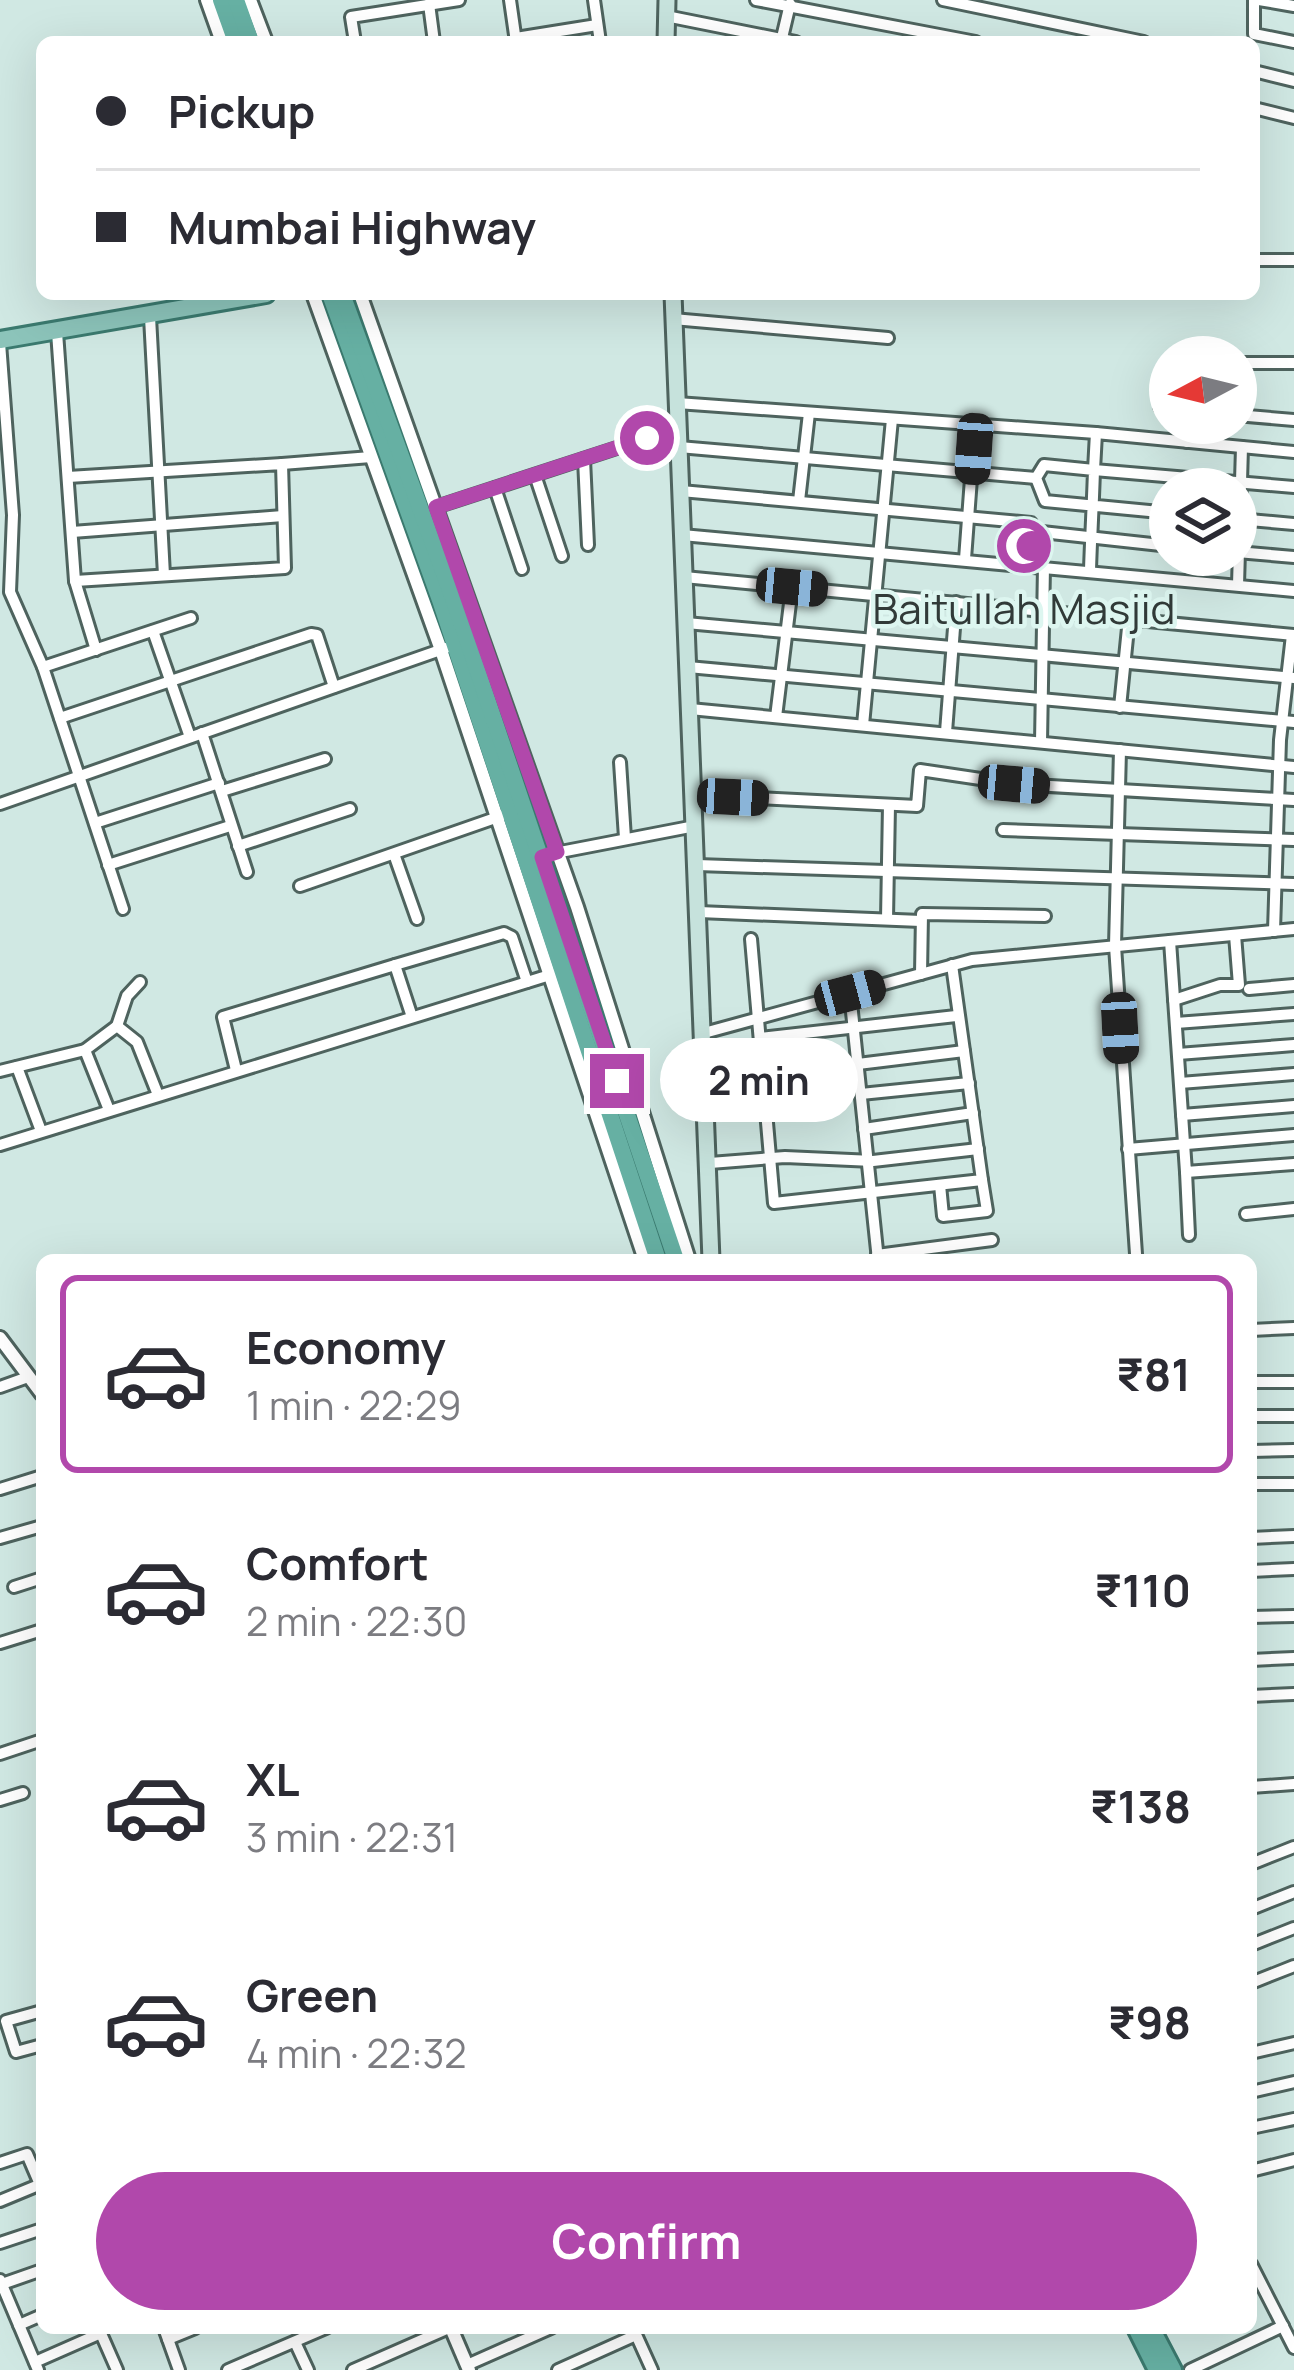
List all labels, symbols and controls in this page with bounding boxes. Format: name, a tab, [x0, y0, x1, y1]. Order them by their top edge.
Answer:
text: Pickup	[168, 80, 315, 142]
text: Mumbai Highway	[168, 196, 536, 258]
north arrow	[1149, 336, 1257, 444]
map controls	[1149, 336, 1257, 576]
route start	[620, 411, 674, 465]
car	[954, 412, 994, 486]
button: layers	[1149, 468, 1257, 576]
mosque icon: Baitullah Masjid	[993, 515, 1055, 577]
car	[755, 566, 829, 608]
place label: Baitullah Masjid	[873, 579, 1175, 637]
car	[977, 763, 1051, 805]
car	[696, 777, 770, 817]
car	[811, 966, 889, 1020]
car	[1100, 991, 1140, 1065]
callout: 2 min	[659, 1039, 857, 1123]
text: 2 min	[708, 1053, 810, 1107]
route end	[590, 1054, 644, 1108]
text: Economy	[246, 1316, 446, 1378]
icon: car	[102, 1320, 210, 1428]
text: ₹81	[1116, 1343, 1191, 1405]
text: 1 min · 22:29	[246, 1378, 461, 1432]
text: Comfort	[246, 1532, 429, 1594]
icon: car	[102, 1536, 210, 1644]
text: ₹110	[1094, 1559, 1191, 1621]
text: 2 min · 22:30	[246, 1594, 467, 1648]
text: XL	[246, 1748, 300, 1810]
icon: car	[102, 1752, 210, 1860]
text: ₹138	[1090, 1775, 1191, 1837]
text: 3 min · 22:31	[246, 1810, 458, 1864]
text: Green	[246, 1964, 378, 2026]
icon: car	[102, 1968, 210, 2076]
text: ₹98	[1108, 1991, 1191, 2053]
text: 4 min · 22:32	[246, 2026, 467, 2080]
button: Confirm	[96, 2172, 1197, 2310]

